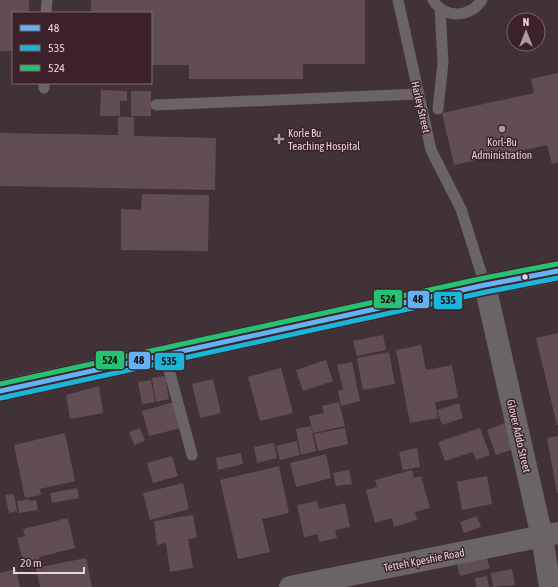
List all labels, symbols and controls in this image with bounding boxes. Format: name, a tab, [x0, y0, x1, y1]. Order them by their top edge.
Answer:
legend	[12, 12, 152, 84]
north arrow	[506, 12, 546, 52]
text: N	[523, 16, 529, 28]
text: 48	[48, 21, 60, 35]
text: 535	[48, 41, 65, 55]
text: 524	[48, 61, 65, 75]
street label: Harley Street	[409, 80, 433, 134]
marker: Korl-Bu Administration	[497, 124, 507, 134]
place label: Korle Bu Teaching Hospital	[288, 127, 360, 152]
marker: Korle Bu Teaching Hospital	[273, 133, 285, 145]
place label: Korl-Bu Administration	[472, 136, 532, 161]
unlabelled marker	[520, 272, 530, 282]
line badge: 524	[373, 289, 403, 309]
line badge: 48	[407, 290, 430, 309]
line badge: 535	[433, 291, 463, 310]
text: 524	[380, 293, 396, 305]
text: 48	[412, 293, 423, 305]
text: 535	[440, 294, 456, 306]
line badge: 524	[95, 350, 125, 370]
line badge: 48	[128, 351, 151, 370]
line badge: 535	[154, 352, 185, 371]
text: 524	[102, 354, 118, 366]
text: 48	[133, 354, 144, 366]
text: 535	[161, 355, 177, 367]
street label: Glover Addo Street	[505, 398, 533, 474]
street label: Tetteh Kpeshie Road	[383, 546, 465, 574]
scale bar	[14, 549, 84, 575]
text: 20 m	[20, 556, 42, 570]

